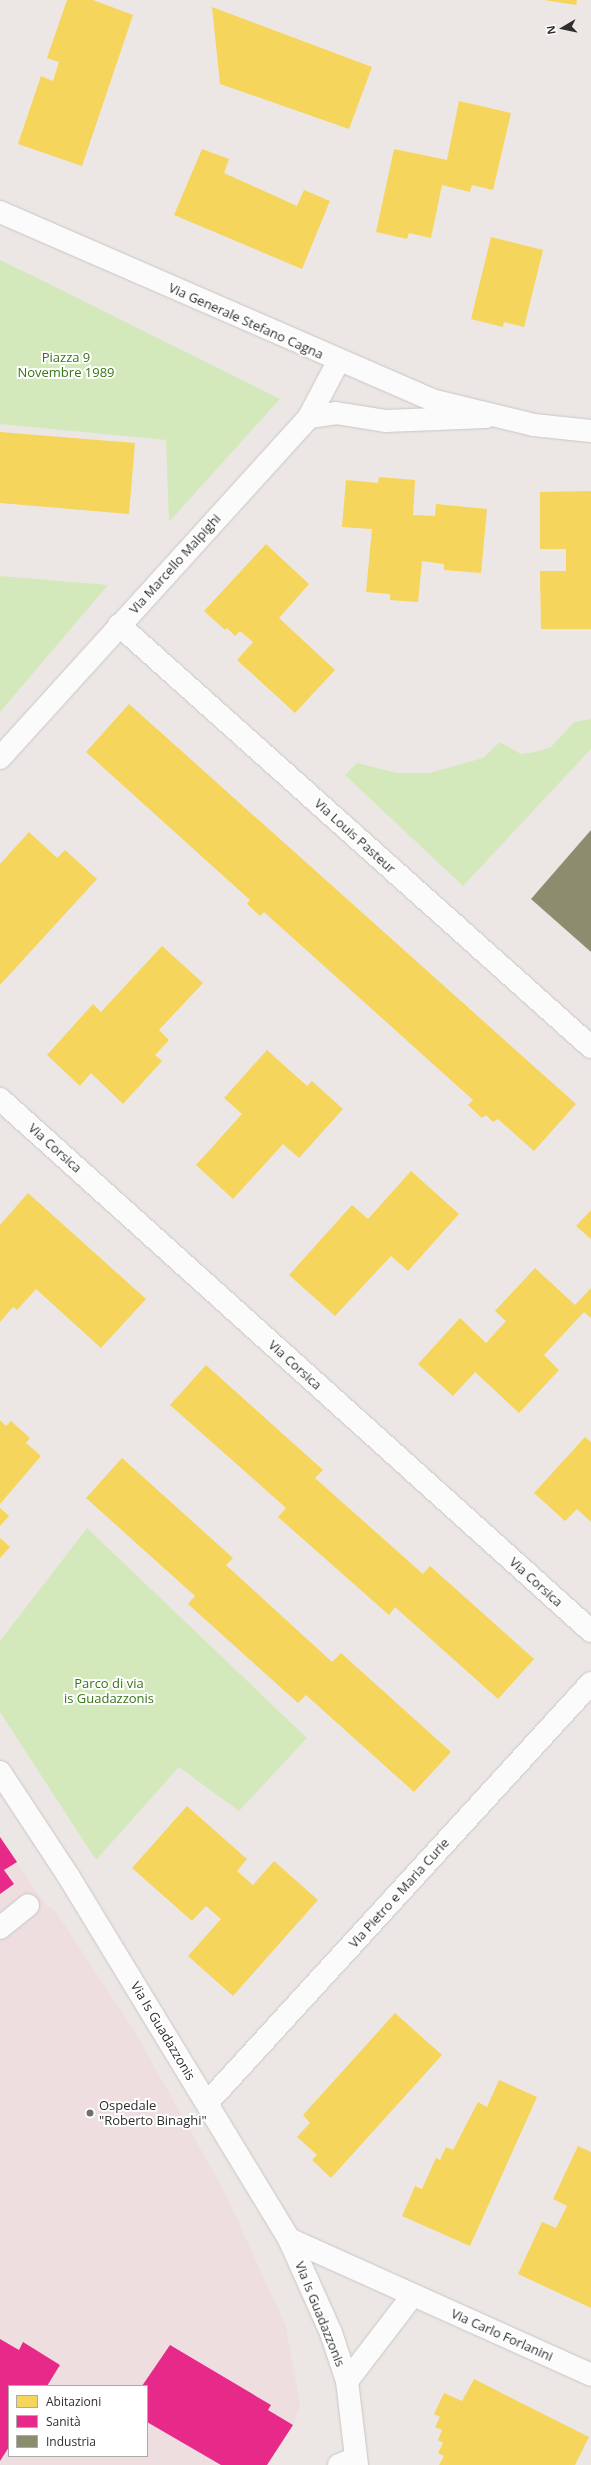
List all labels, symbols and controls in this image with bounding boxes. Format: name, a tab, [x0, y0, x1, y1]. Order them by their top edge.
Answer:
north arrow	[543, 8, 583, 48]
text: N	[543, 24, 559, 36]
street label: Via Generale Stefano Cagna	[166, 280, 326, 362]
park label: Piazza 9 Novembre 1989	[17, 350, 115, 381]
street label: Via Marcello Malpighi	[126, 511, 224, 617]
street label: Via Louis Pasteur	[311, 796, 399, 876]
street label: Via Corsica	[25, 1120, 85, 1176]
street label: Via Corsica	[265, 1337, 325, 1393]
street label: Via Corsica	[506, 1554, 566, 1610]
park label: Parco di via is Guadazzonis	[64, 1676, 154, 1707]
street label: Via Pietro e Maria Curie	[346, 1835, 452, 1951]
street label: Via Is Guadazzonis	[127, 1979, 199, 2083]
place label: Ospedale "Roberto Binaghi"	[99, 2098, 207, 2129]
marker: Ospedale "Roberto Binaghi"	[84, 2107, 96, 2119]
street label: Via Is Guadazzonis	[292, 2259, 348, 2369]
street label: Via Carlo Forlanini	[449, 2306, 555, 2364]
legend	[8, 2385, 148, 2457]
text: Abitazioni	[46, 2393, 101, 2410]
text: Sanità	[46, 2413, 81, 2430]
text: Industria	[46, 2433, 96, 2450]

